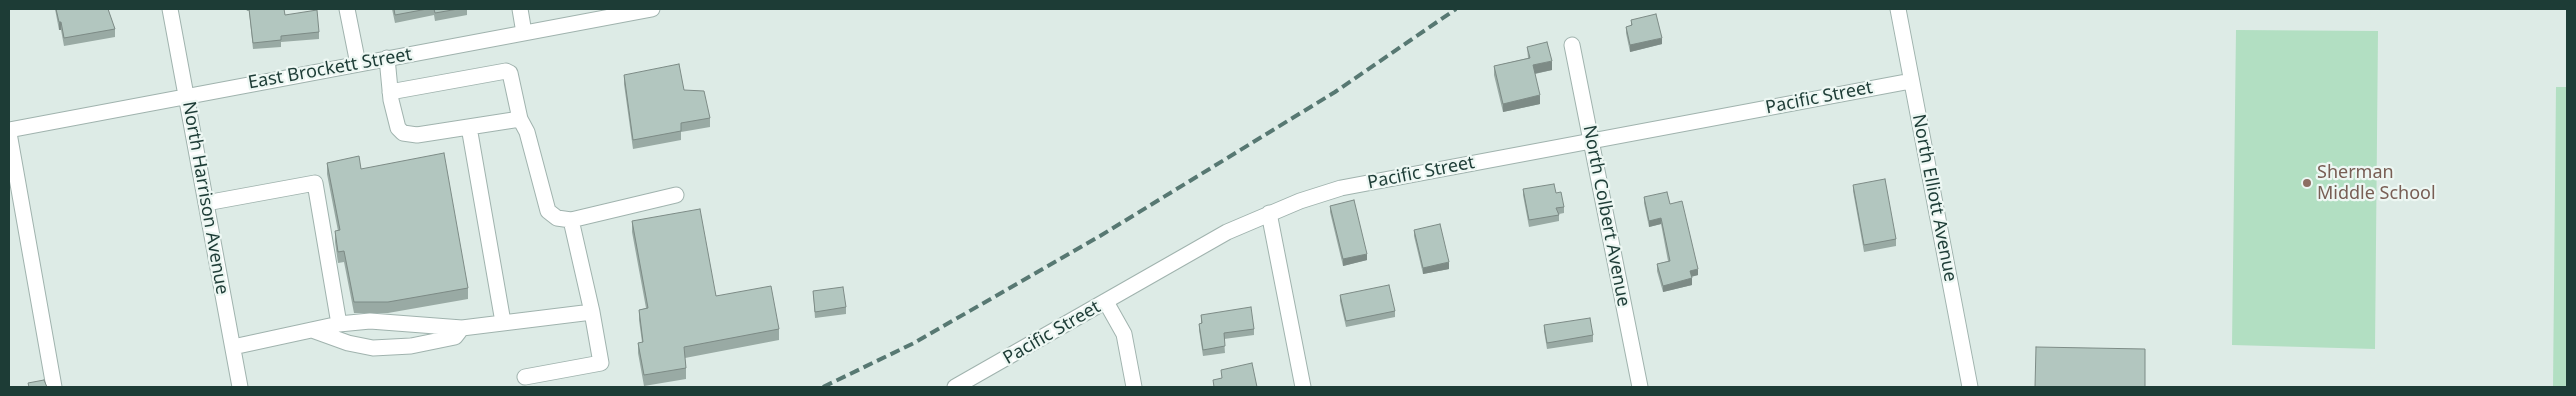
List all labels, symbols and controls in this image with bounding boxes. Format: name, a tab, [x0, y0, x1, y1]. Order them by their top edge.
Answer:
street label: East Brockett Street	[246, 44, 414, 94]
street label: Pacific Street	[1764, 77, 1874, 119]
street label: North Harrison Avenue	[177, 100, 233, 296]
street label: North Elliott Avenue	[1907, 112, 1961, 284]
street label: North Colbert Avenue	[1578, 124, 1634, 308]
street label: Pacific Street	[1366, 152, 1476, 194]
place label: Sherman Middle School	[2317, 162, 2436, 204]
marker: Sherman Middle School	[2301, 177, 2313, 189]
street label: Pacific Street	[1000, 296, 1104, 370]

